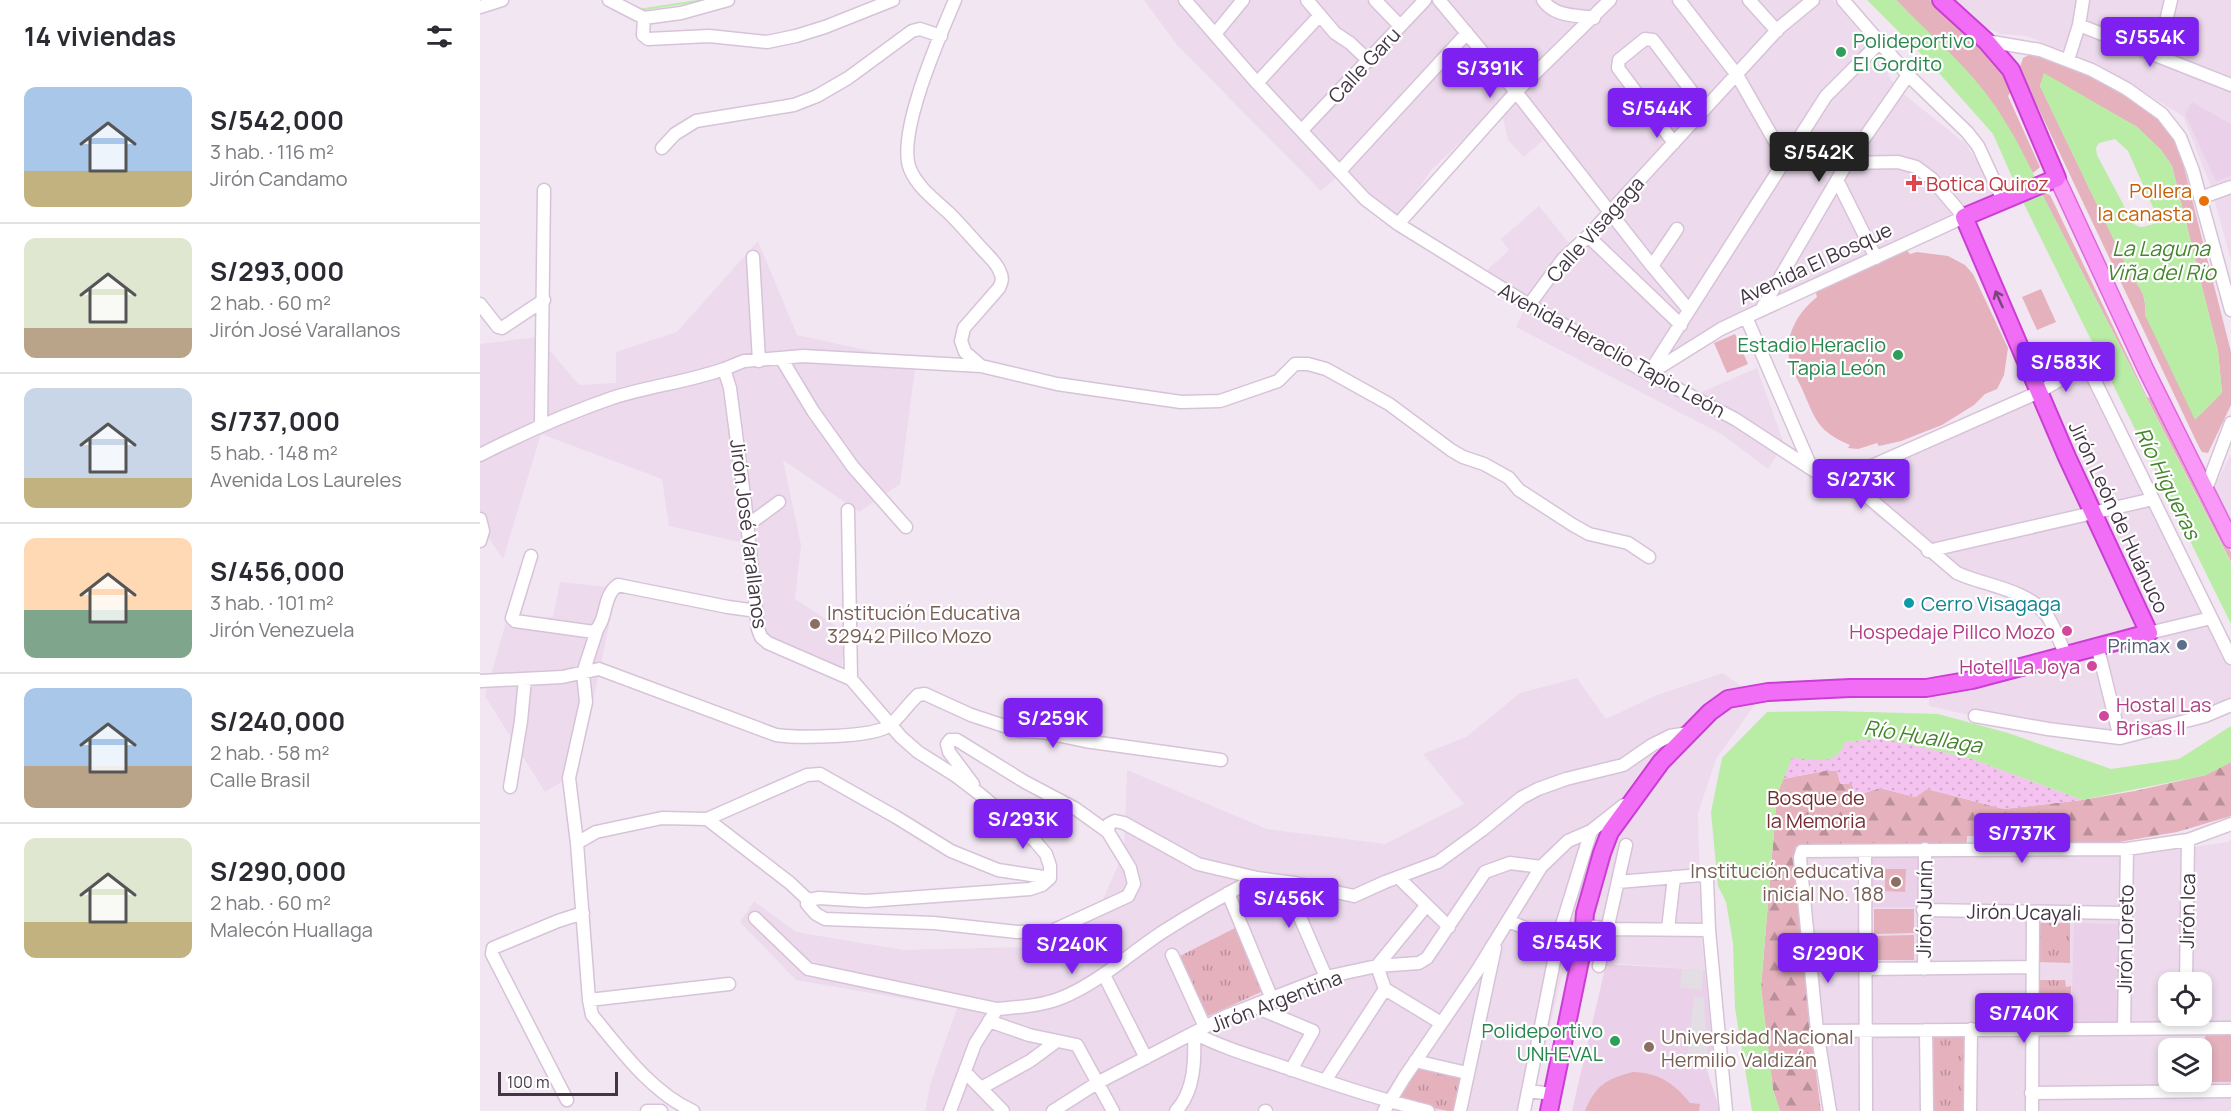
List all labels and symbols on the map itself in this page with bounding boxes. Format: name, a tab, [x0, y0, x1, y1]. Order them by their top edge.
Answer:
pin: S/554K	[2101, 17, 2199, 68]
street label: Calle Garu	[1322, 21, 1406, 109]
place label: Polideportivo El Gordito	[1853, 27, 1975, 77]
marker: Polideportivo El Gordito	[1834, 45, 1848, 59]
pin: S/391K	[1441, 48, 1539, 99]
pin: S/544K	[1608, 88, 1706, 139]
pin: S/542K	[1770, 132, 1868, 183]
street label: Calle Visagaga	[1540, 170, 1650, 288]
place label: Botica Quiroz	[1926, 170, 2049, 197]
marker: Botica Quiroz	[1907, 176, 1921, 190]
place label: Pollera la canasta	[2097, 177, 2192, 227]
marker: Pollera la canasta	[2197, 194, 2211, 208]
street label: Avenida El Bosque	[1734, 216, 1896, 310]
water label: La Laguna Viña del Rio	[2106, 234, 2218, 286]
street label: Avenida Heraclio Tapio León	[1494, 276, 1730, 424]
one-way arrow	[1993, 291, 2004, 309]
place label: Estadio Heraclio Tapia León	[1737, 331, 1886, 381]
pin: S/583K	[2017, 342, 2115, 393]
marker: Estadio Heraclio Tapia León	[1891, 348, 1905, 362]
street label: Jirón León de Huánuco	[2063, 417, 2175, 617]
water label: Río Higueras	[2129, 422, 2208, 545]
street label: Jirón José Varallanos	[724, 438, 774, 630]
pin: S/273K	[1812, 459, 1910, 510]
place label: Cerro Visagaga	[1921, 590, 2061, 617]
marker: Cerro Visagaga	[1902, 596, 1916, 610]
place label: Institución Educativa 32942 Pillco Mozo	[827, 599, 1020, 649]
marker: Institución Educativa 32942 Pillco Mozo	[808, 617, 822, 631]
place label: Hospedaje Pillco Mozo	[1849, 618, 2055, 645]
marker: Hospedaje Pillco Mozo	[2060, 624, 2074, 638]
place label: Primax	[2107, 632, 2170, 659]
marker: Primax	[2175, 638, 2189, 652]
place label: Hotel La Joya	[1959, 653, 2080, 680]
marker: Hotel La Joya	[2085, 659, 2099, 673]
place label: Hostal Las Brisas II	[2116, 691, 2212, 741]
pin: S/259K	[1004, 698, 1102, 749]
marker: Hostal Las Brisas II	[2097, 709, 2111, 723]
water label: Río Huallaga	[1862, 713, 1985, 759]
park label: Bosque de la Memoria	[1766, 784, 1866, 834]
pin: S/293K	[974, 799, 1072, 850]
pin: S/737K	[1973, 813, 2071, 864]
place label: Institución educativa inicial No. 188	[1690, 857, 1884, 907]
street label: Jirón Junín	[1910, 860, 1938, 958]
street label: Jirón Ica	[2173, 873, 2201, 949]
marker: Institución educativa inicial No. 188	[1889, 875, 1903, 889]
pin: S/456K	[1240, 878, 1338, 929]
street label: Jirón Loreto	[2111, 884, 2139, 994]
street label: Jirón Ucayali	[1966, 898, 2082, 926]
pin: S/545K	[1518, 922, 1616, 973]
pin: S/240K	[1023, 924, 1121, 975]
pin: S/290K	[1779, 933, 1877, 984]
street label: Jirón Argentina	[1206, 964, 1346, 1038]
pin: S/740K	[1975, 993, 2073, 1044]
place label: Polideportivo UNHEVAL	[1481, 1017, 1603, 1067]
place label: Universidad Nacional Hermilio Valdizán	[1661, 1023, 1854, 1073]
marker: Polideportivo UNHEVAL	[1608, 1034, 1622, 1048]
marker: Universidad Nacional Hermilio Valdizán	[1642, 1040, 1656, 1054]
scale bar	[498, 1069, 618, 1096]

